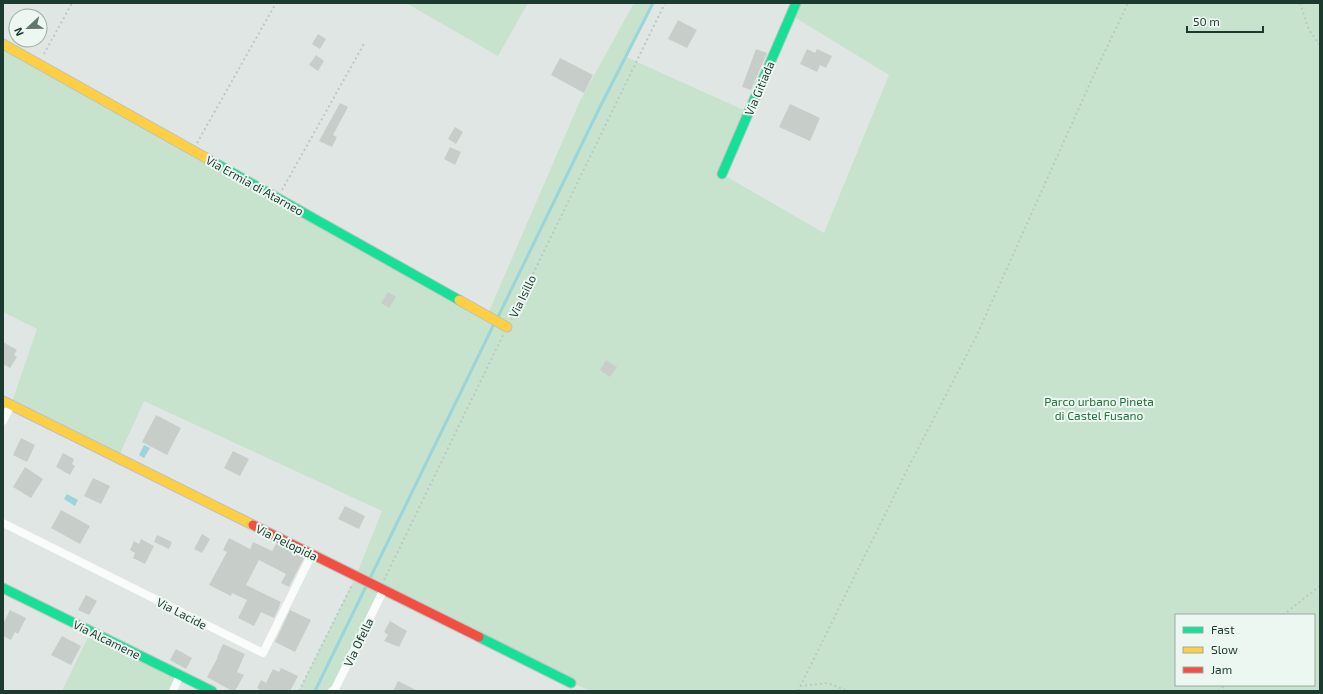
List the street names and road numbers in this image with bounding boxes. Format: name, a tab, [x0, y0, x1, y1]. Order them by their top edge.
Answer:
street label: Via Gitiada	[741, 59, 777, 117]
street label: Via Ermia di Atarneo	[204, 152, 306, 218]
street label: Via Isillo	[506, 272, 538, 320]
street label: Via Pelopida	[254, 521, 320, 563]
street label: Via Lacide	[155, 594, 209, 632]
street label: Via Ofella	[340, 615, 376, 669]
street label: Via Alcamene	[71, 617, 143, 661]

